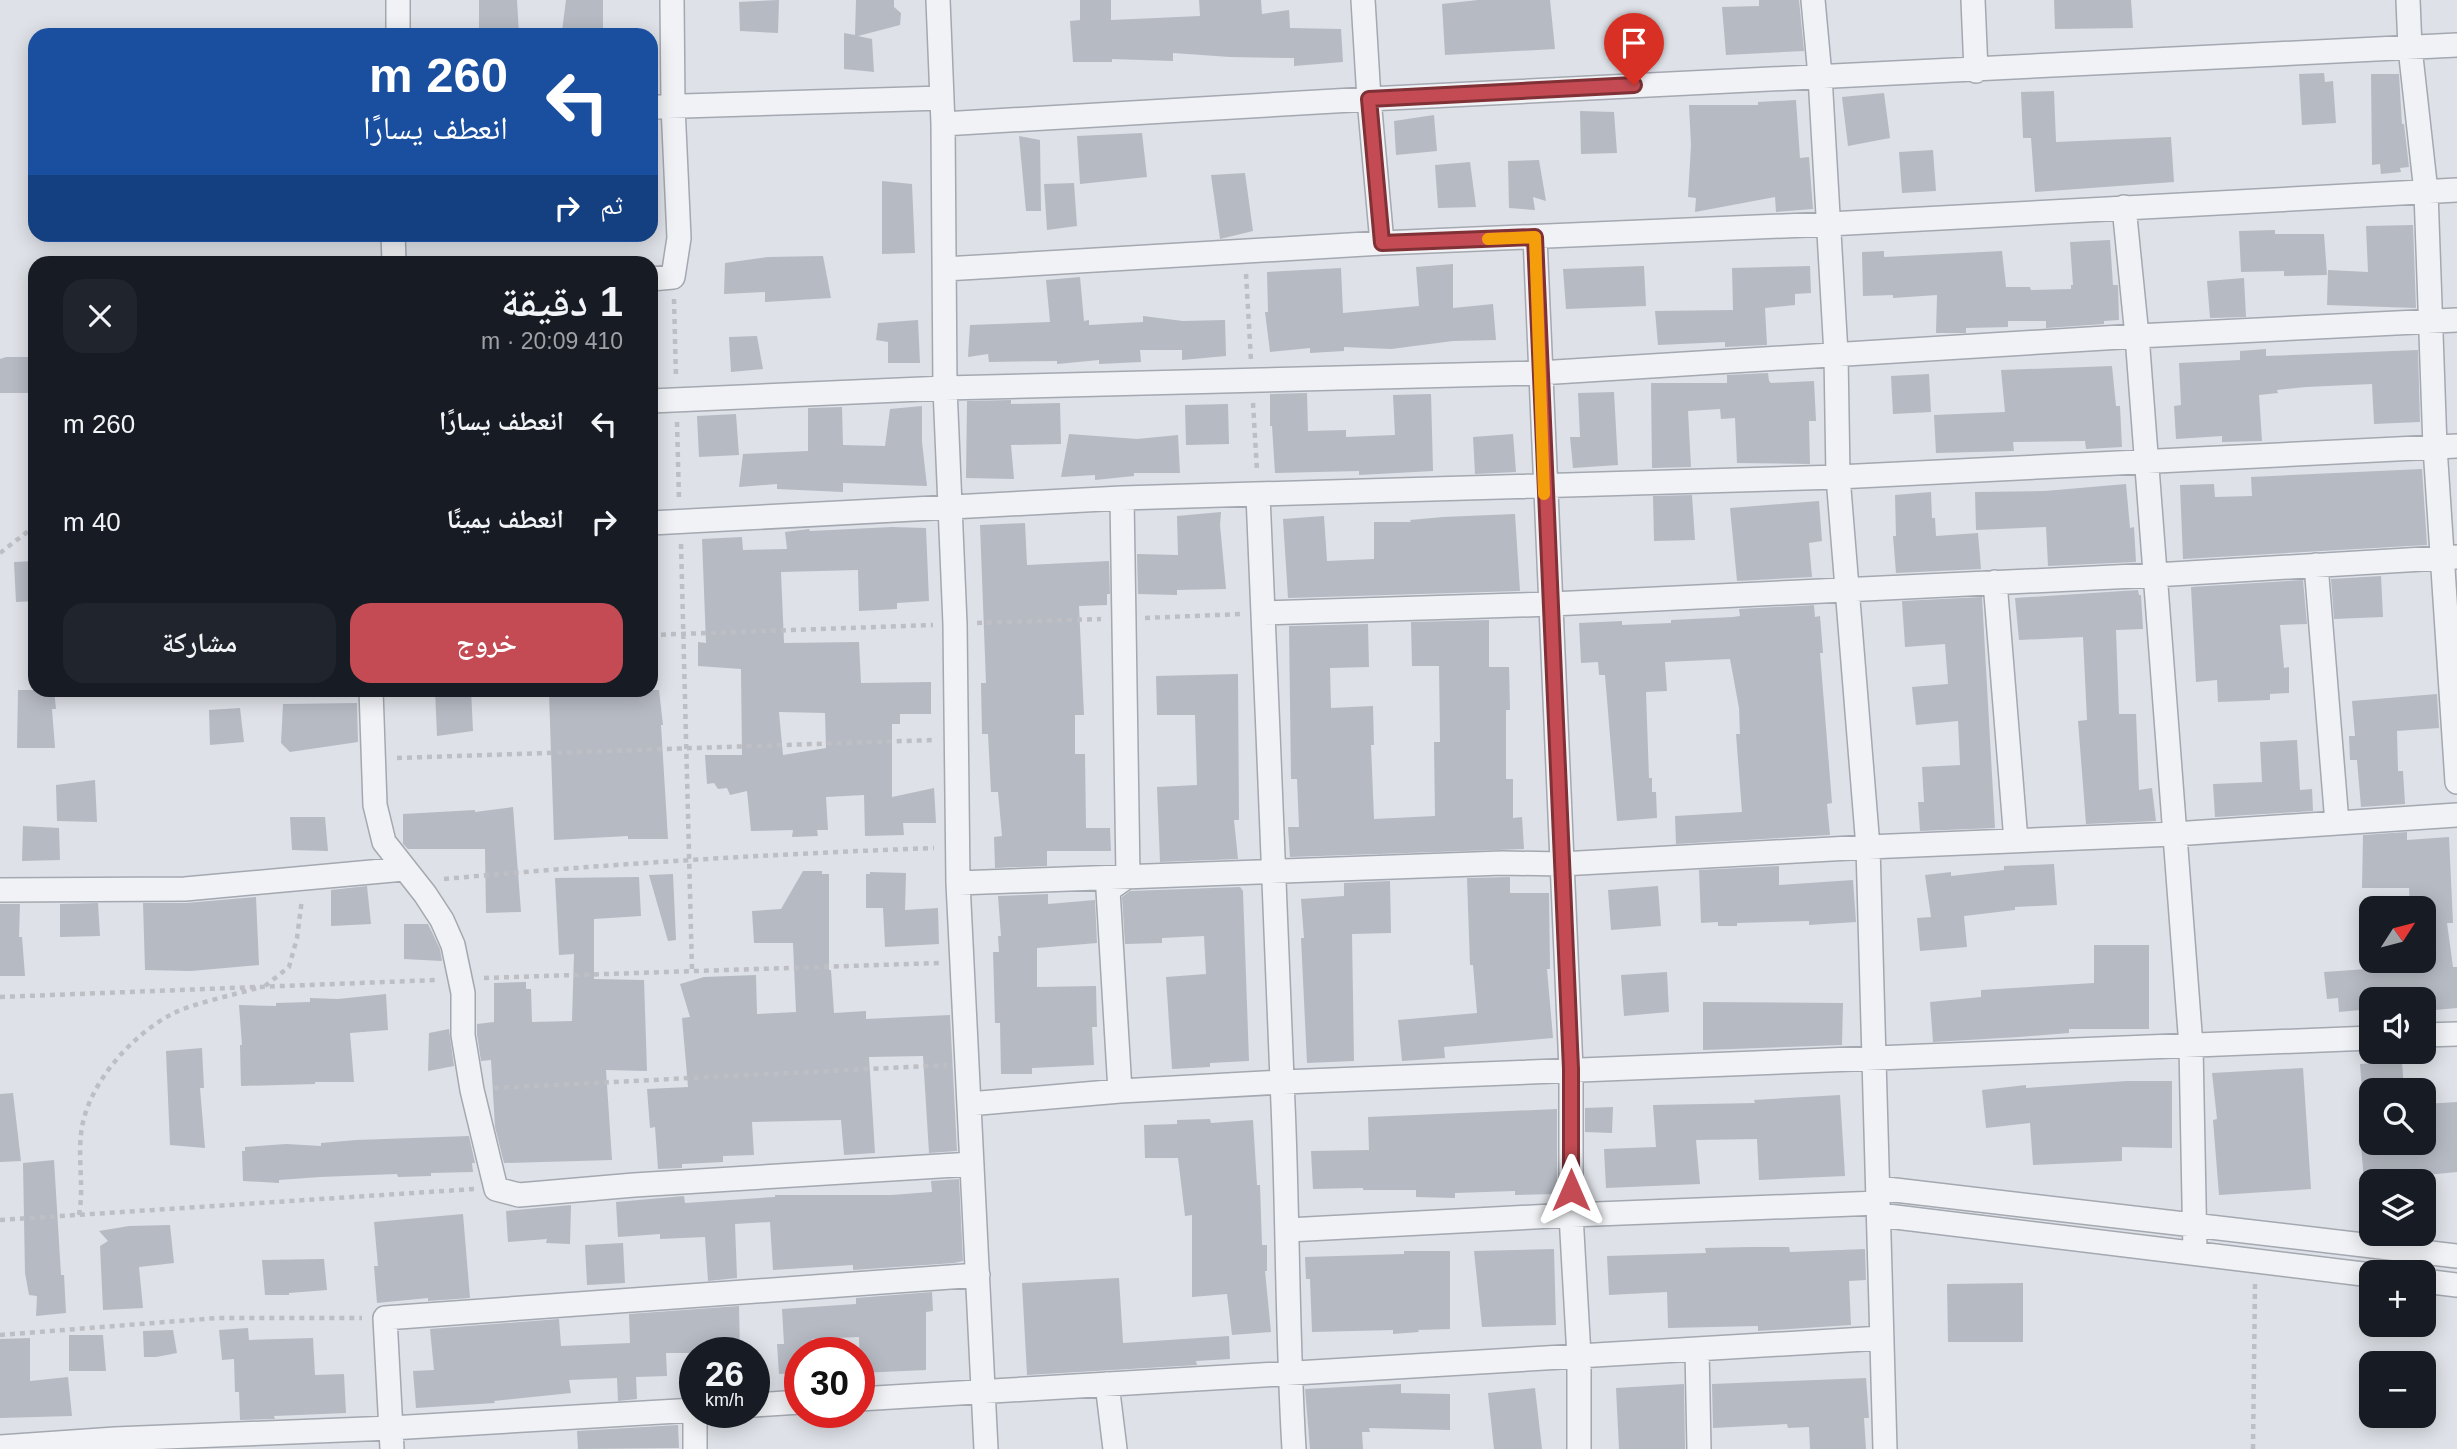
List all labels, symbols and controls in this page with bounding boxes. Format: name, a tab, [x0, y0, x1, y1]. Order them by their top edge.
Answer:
pin	[1604, 13, 1664, 85]
icon: arrive	[1615, 24, 1653, 62]
text: 260 m	[369, 48, 508, 102]
icon: left	[532, 56, 623, 147]
text: انعطف يسارًا	[363, 110, 508, 146]
icon: right	[548, 189, 586, 227]
text: ثم	[600, 190, 623, 220]
text: 1 دقيقة	[501, 278, 623, 325]
button: close	[63, 279, 137, 353]
text: 410 m · 20:09	[481, 328, 623, 354]
icon: left	[585, 405, 623, 443]
text: انعطف يسارًا	[439, 406, 564, 436]
text: 260 m	[63, 409, 135, 439]
icon: right	[585, 503, 623, 541]
text: انعطف يمينًا	[447, 504, 564, 534]
text: 40 m	[63, 507, 121, 537]
button: مشاركة	[63, 603, 336, 683]
button: خروج	[350, 603, 623, 683]
north arrow	[2359, 896, 2436, 973]
map controls	[2359, 896, 2436, 1428]
button: sound	[2359, 987, 2436, 1064]
button: search	[2359, 1078, 2436, 1155]
position arrow	[1534, 1153, 1608, 1227]
button: layers	[2359, 1169, 2436, 1246]
button: +	[2359, 1260, 2436, 1337]
speed limit sign: 30	[784, 1337, 875, 1428]
button: −	[2359, 1351, 2436, 1428]
text: 26	[705, 1354, 744, 1393]
text: km/h	[705, 1390, 744, 1410]

